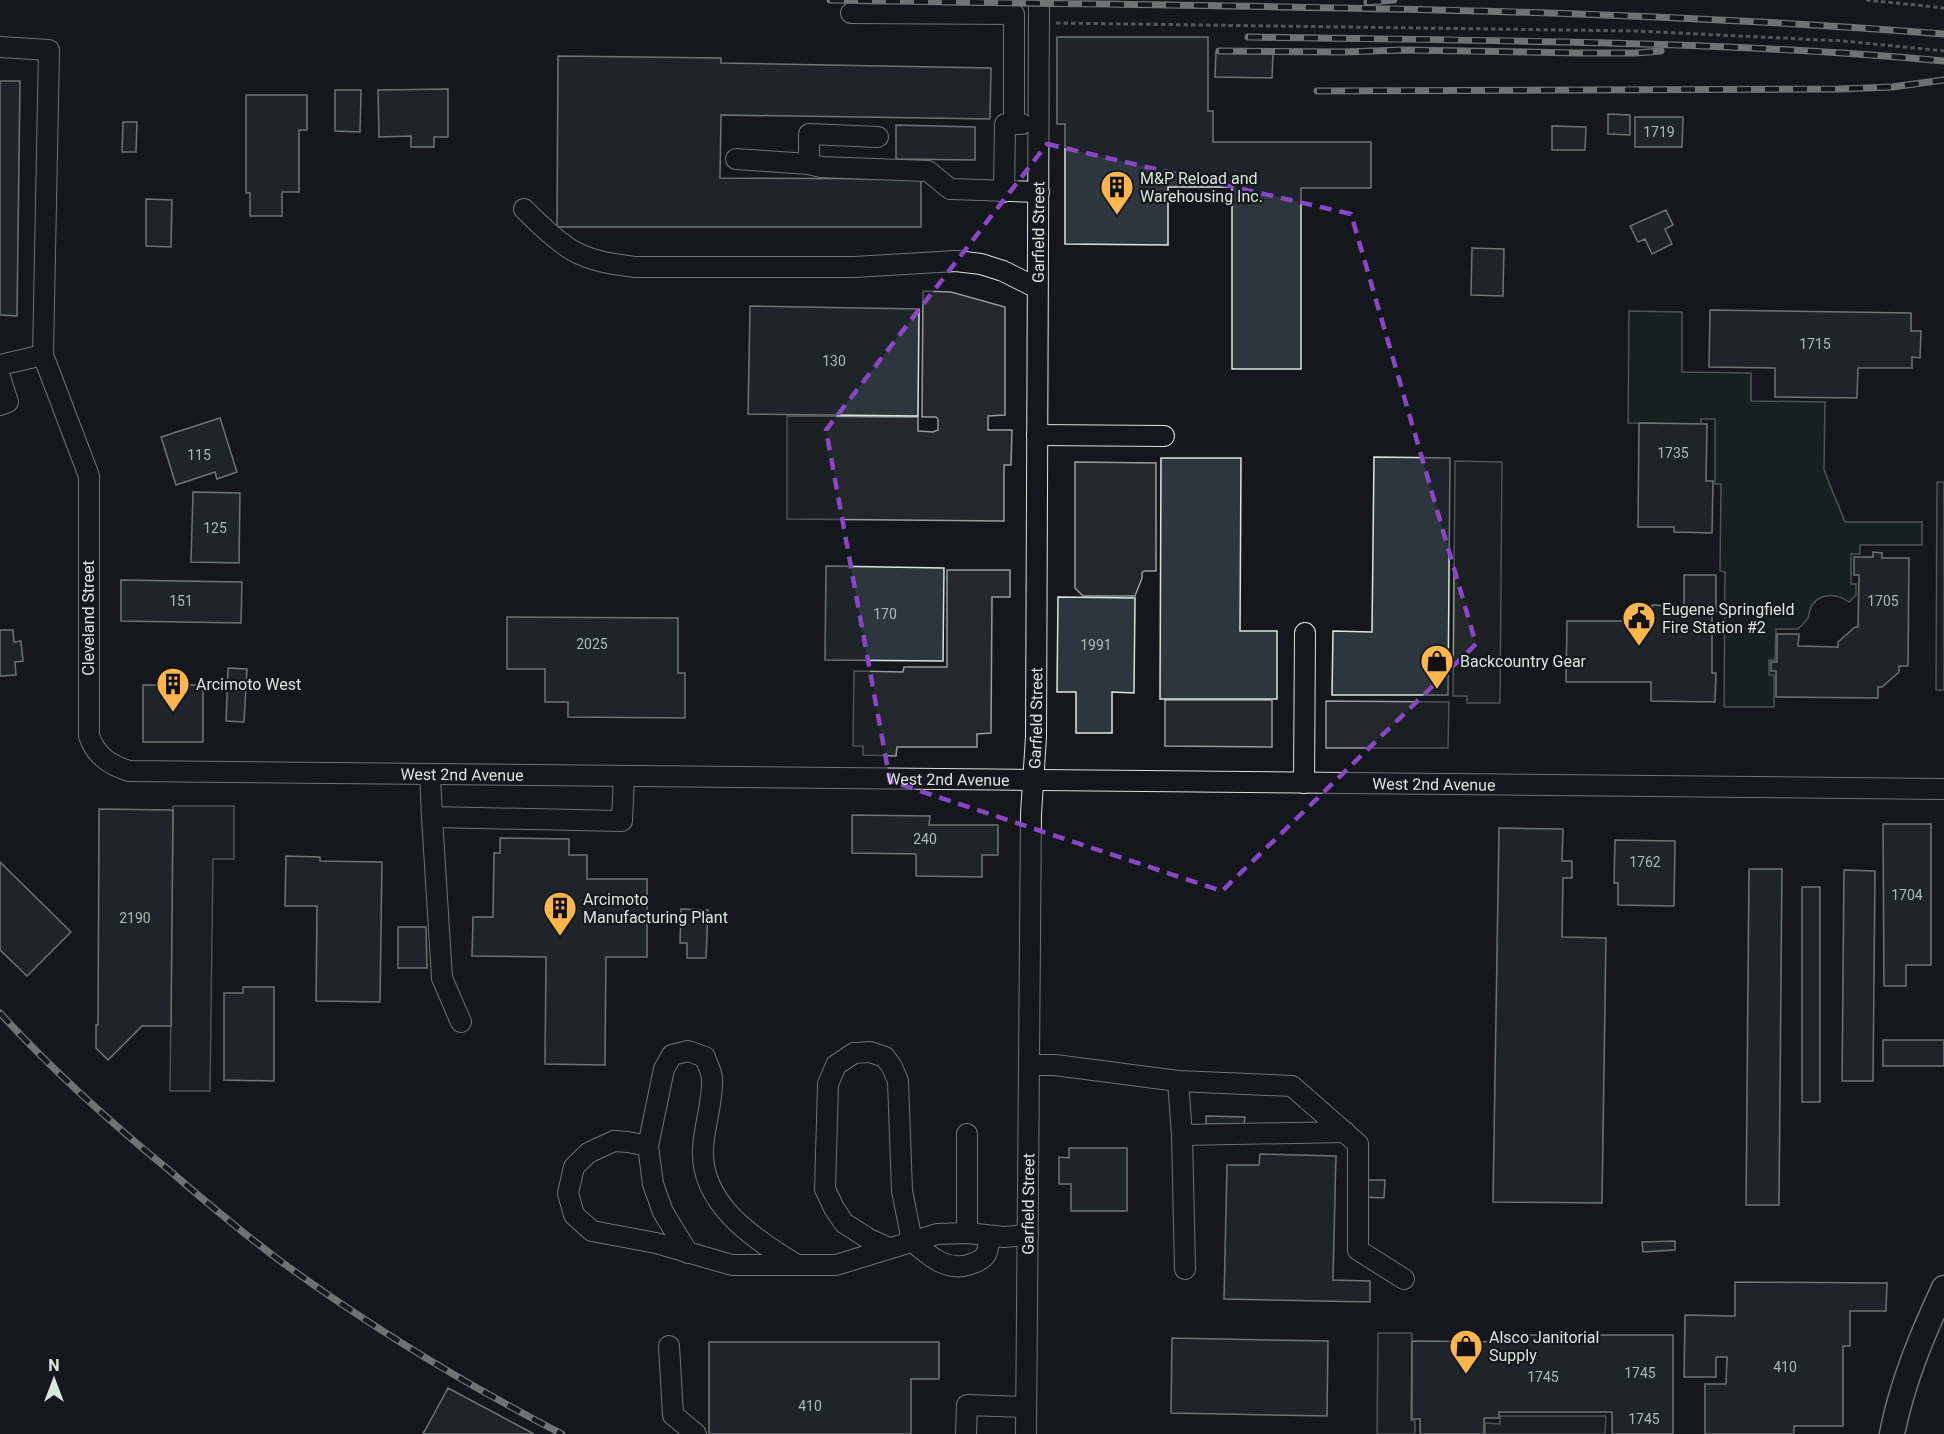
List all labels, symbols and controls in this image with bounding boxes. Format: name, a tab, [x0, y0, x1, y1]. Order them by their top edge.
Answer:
house number: 1719	[1643, 124, 1675, 140]
building icon: M&P Reload and Warehousing Inc.	[1099, 169, 1135, 216]
place label: M&P Reload and Warehousing Inc.	[1140, 169, 1263, 206]
street label: Garfield Street	[1029, 181, 1048, 283]
house number: 1715	[1799, 336, 1831, 352]
house number: 130	[822, 353, 846, 369]
house number: 1735	[1657, 445, 1689, 461]
house number: 115	[187, 447, 211, 463]
house number: 125	[203, 520, 227, 536]
street label: Cleveland Street	[79, 560, 98, 676]
house number: 151	[169, 593, 193, 609]
house number: 1705	[1867, 593, 1899, 609]
public building icon: Eugene Springfield Fire Station #2	[1621, 600, 1657, 647]
place label: Eugene Springfield Fire Station #2	[1662, 600, 1794, 637]
house number: 170	[873, 606, 897, 622]
house number: 2025	[576, 636, 608, 652]
house number: 1991	[1080, 637, 1112, 653]
shop icon: Backcountry Gear	[1419, 643, 1455, 690]
place label: Backcountry Gear	[1460, 652, 1587, 671]
building icon: Arcimoto West	[155, 666, 191, 713]
street label: Garfield Street	[1025, 667, 1046, 770]
place label: Arcimoto West	[196, 675, 301, 694]
street label: West 2nd Avenue	[400, 765, 524, 785]
street label: West 2nd Avenue	[886, 770, 1010, 790]
street label: West 2nd Avenue	[1372, 774, 1496, 795]
house number: 240	[913, 831, 937, 847]
house number: 1762	[1629, 854, 1661, 870]
house number: 1704	[1891, 887, 1923, 903]
building icon: Arcimoto Manufacturing Plant	[542, 890, 578, 937]
place label: Arcimoto Manufacturing Plant	[583, 890, 728, 927]
house number: 2190	[119, 910, 151, 926]
street label: Garfield Street	[1018, 1153, 1038, 1255]
shop icon: Alsco Janitorial Supply	[1448, 1328, 1484, 1375]
place label: Alsco Janitorial Supply	[1489, 1328, 1599, 1365]
north arrow	[24, 1350, 84, 1410]
text: N	[48, 1356, 60, 1375]
house number: 410	[1773, 1359, 1797, 1375]
house number: 1745	[1624, 1365, 1656, 1381]
house number: 1745	[1527, 1369, 1559, 1385]
house number: 410	[798, 1398, 822, 1414]
house number: 1745	[1628, 1411, 1660, 1427]

